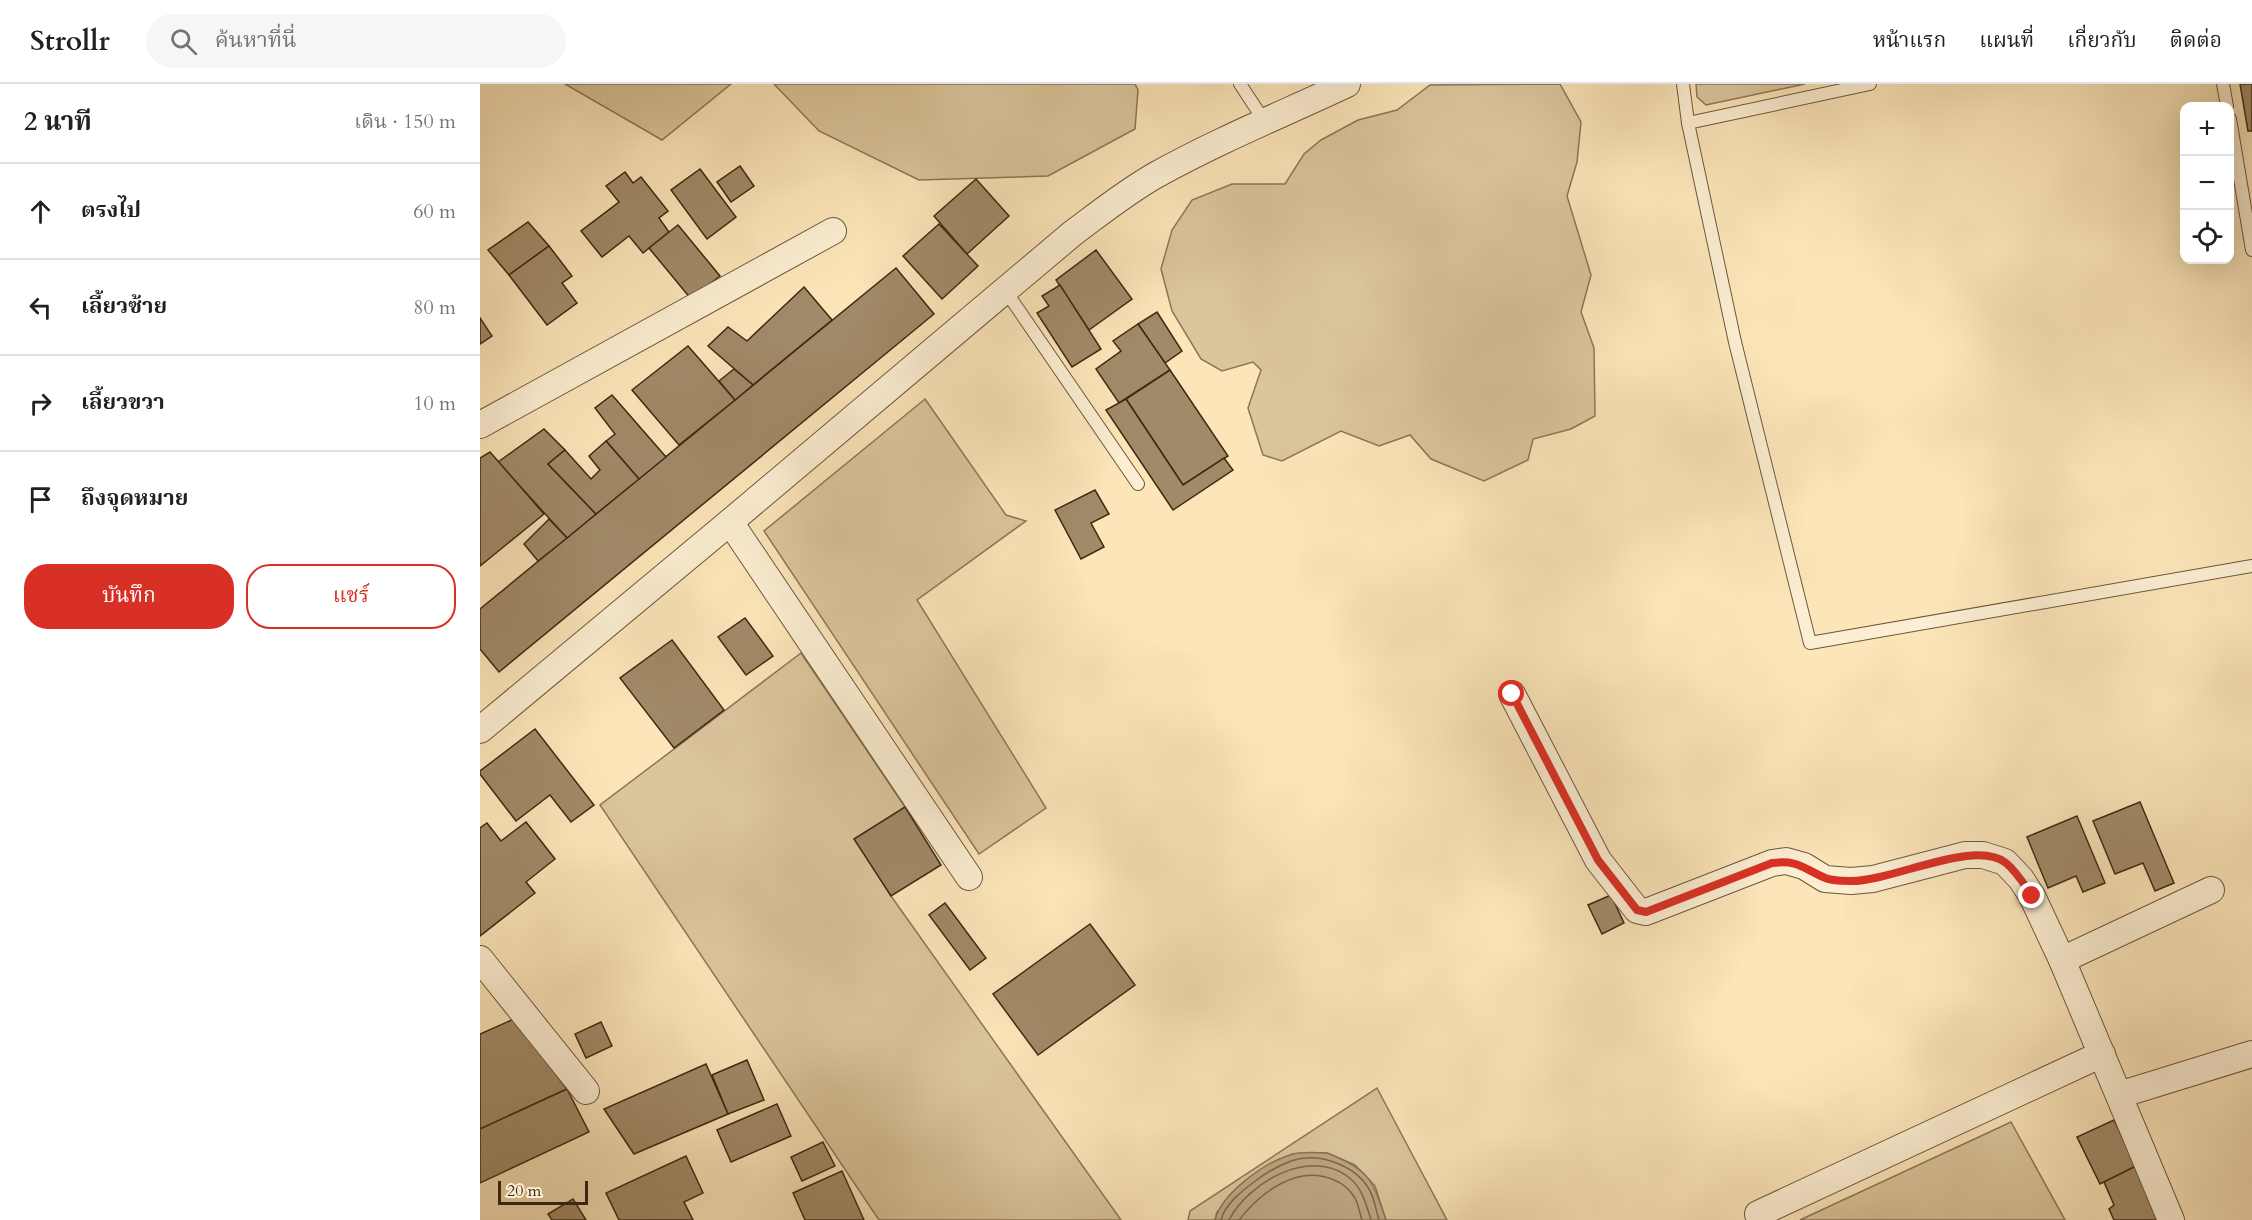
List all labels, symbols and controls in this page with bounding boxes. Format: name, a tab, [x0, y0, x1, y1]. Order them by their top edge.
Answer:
search box	[146, 14, 566, 68]
text: Strollr	[30, 22, 110, 60]
icon: search	[167, 25, 200, 58]
text: ค้นหาที่นี่	[215, 25, 297, 55]
text: หน้าแรก	[1873, 26, 1946, 55]
text: แผนที่	[1979, 26, 2034, 55]
text: เกี่ยวกับ	[2067, 26, 2137, 55]
text: ติดต่อ	[2170, 26, 2222, 55]
map controls	[2180, 102, 2234, 264]
button: +	[2180, 102, 2234, 156]
text: 2 นาที	[24, 104, 92, 139]
text: เดิน · 150 m	[354, 108, 456, 135]
button: −	[2180, 156, 2234, 210]
icon: ahead	[24, 195, 57, 228]
text: ตรงไป	[81, 195, 141, 225]
text: 60 m	[413, 198, 456, 225]
button: locate	[2180, 210, 2234, 264]
icon: left	[24, 291, 57, 324]
text: เลี้ยวซ้าย	[81, 291, 167, 321]
text: 80 m	[413, 294, 456, 321]
icon: right	[24, 387, 57, 420]
text: เลี้ยวขวา	[81, 387, 165, 417]
text: 10 m	[413, 390, 456, 417]
icon: arrive	[24, 483, 57, 516]
text: ถึงจุดหมาย	[81, 483, 188, 513]
button: บันทึก	[24, 564, 234, 629]
button: แชร์	[246, 564, 456, 629]
route start	[1498, 680, 1524, 706]
route end	[2018, 882, 2044, 908]
scale bar	[498, 1178, 588, 1206]
text: 20 m	[507, 1180, 541, 1202]

